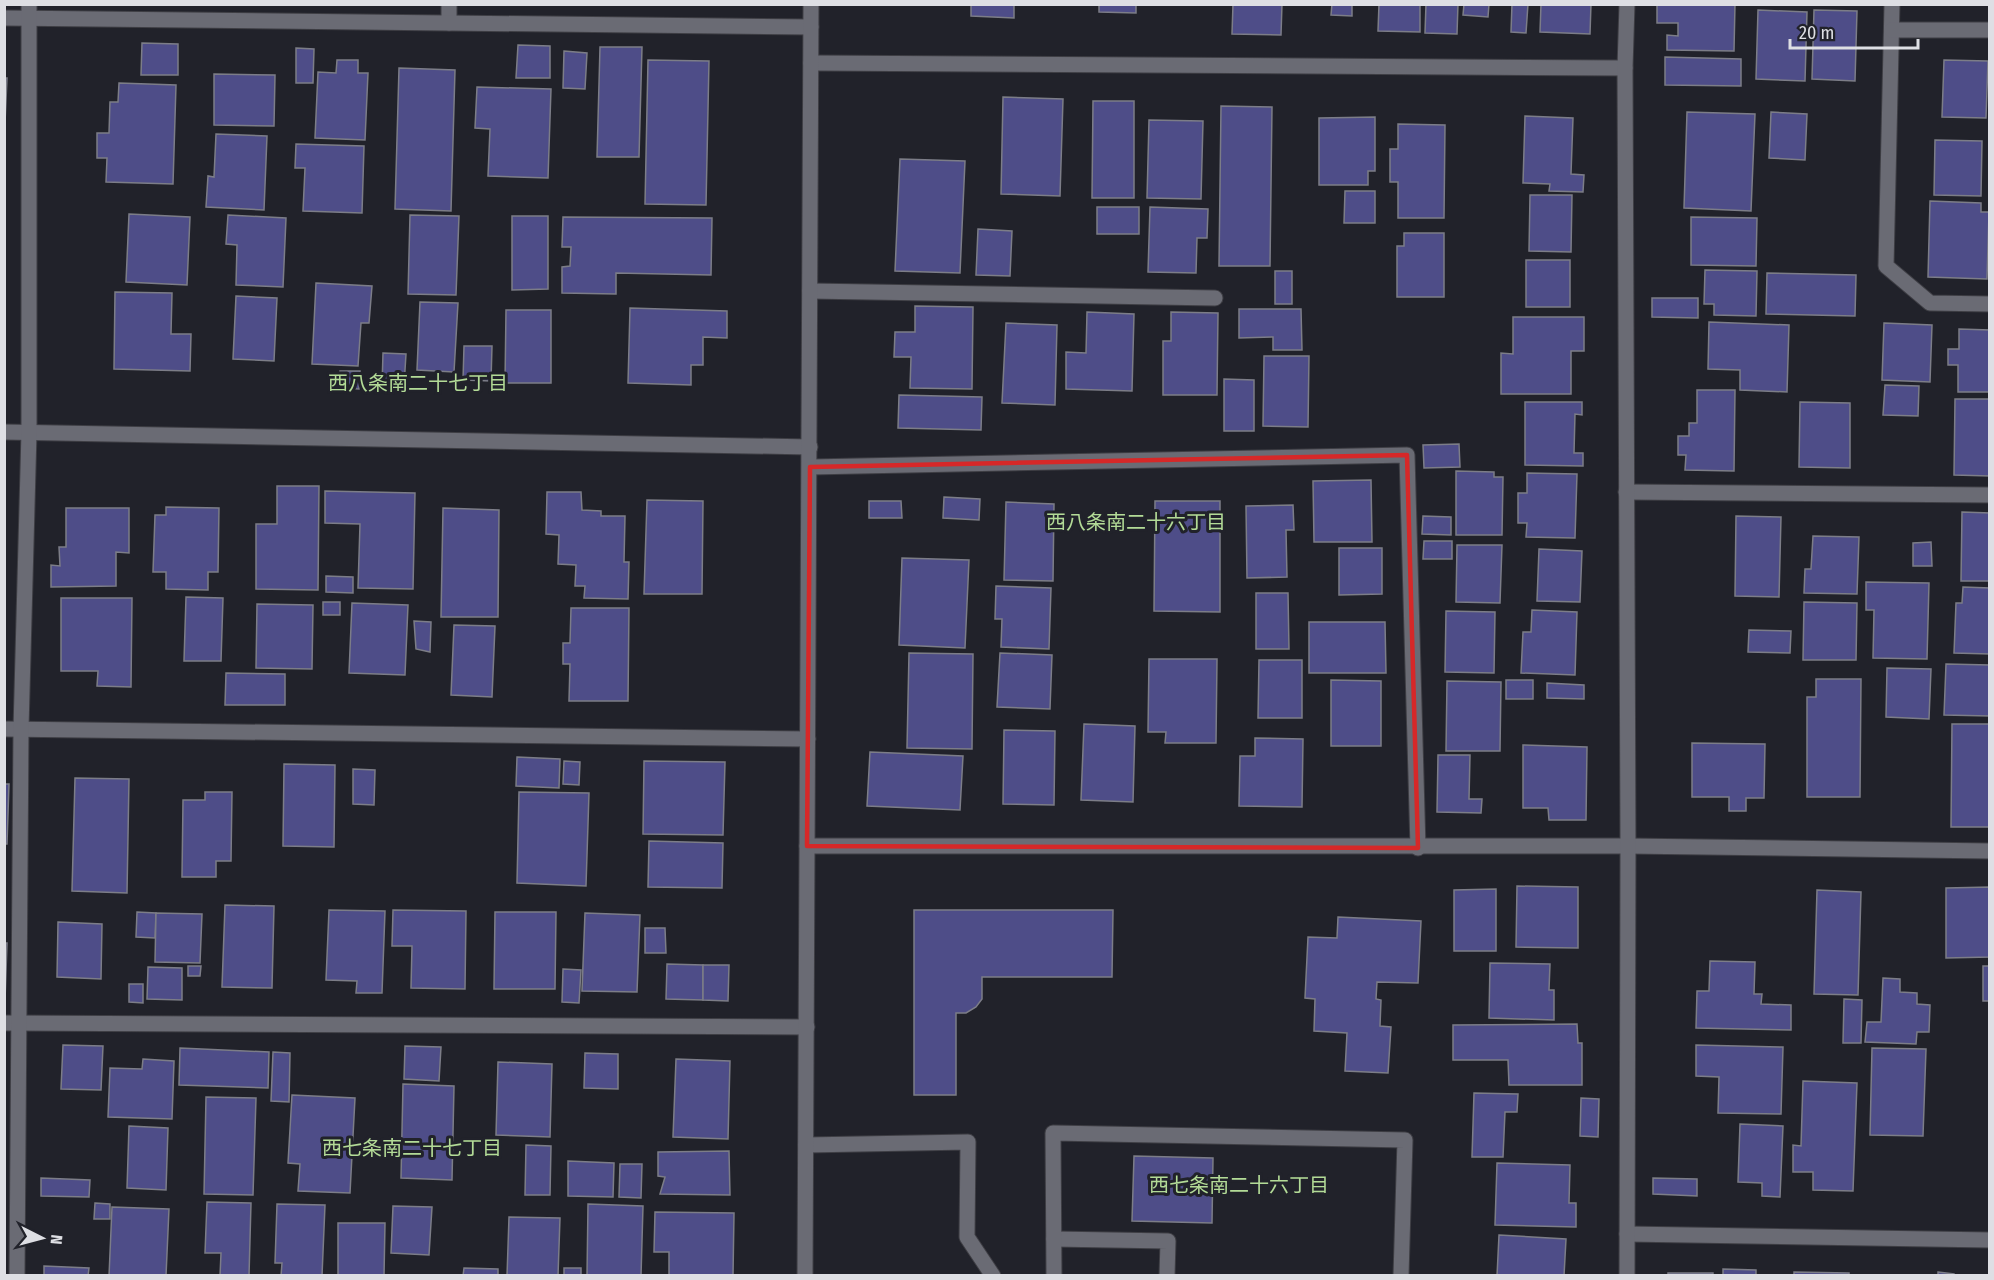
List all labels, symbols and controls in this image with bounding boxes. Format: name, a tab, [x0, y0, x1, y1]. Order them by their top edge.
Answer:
scale bar	[1790, 12, 1918, 50]
text: 20 m	[1799, 22, 1834, 44]
district label: 西八条南二十七丁目	[328, 371, 508, 395]
district label: 西八条南二十六丁目	[1046, 510, 1226, 534]
district label: 西七条南二十七丁目	[322, 1136, 502, 1160]
district label: 西七条南二十六丁目	[1149, 1173, 1329, 1197]
north arrow	[12, 1208, 72, 1268]
text: N	[46, 1234, 66, 1245]

